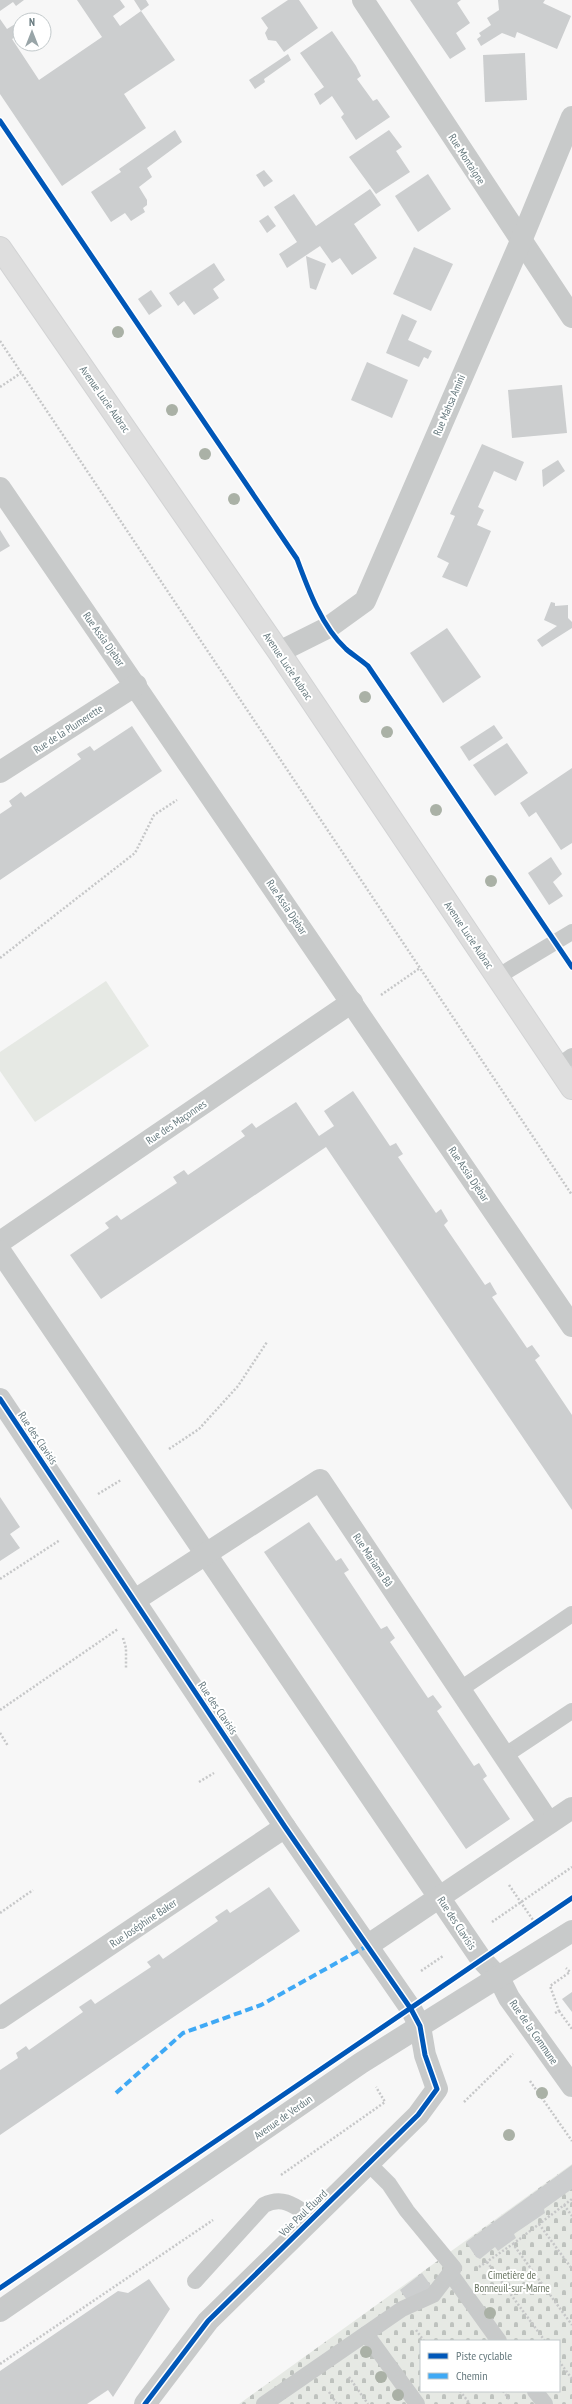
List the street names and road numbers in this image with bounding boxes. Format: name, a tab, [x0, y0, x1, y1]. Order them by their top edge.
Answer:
street label: Rue Montaigne	[445, 131, 489, 187]
street label: Avenue Lucie Aubrac	[77, 363, 133, 435]
street label: Rue Mahsa Amini	[430, 372, 468, 438]
street label: Rue Assia Djebar	[80, 609, 128, 669]
street label: Avenue Lucie Aubrac	[260, 630, 316, 702]
street label: Rue de la Plumerette	[31, 701, 106, 757]
street label: Rue Assia Djebar	[264, 877, 310, 937]
street label: Avenue Lucie Aubrac	[441, 899, 497, 971]
street label: Rue des Maçonnes	[143, 1096, 209, 1147]
street label: Rue Assia Djebar	[446, 1144, 492, 1204]
street label: Rue des Clavisis	[15, 1409, 61, 1467]
street label: Rue Mariama Bâ	[350, 1531, 396, 1589]
street label: Rue des Clavisis	[195, 1679, 241, 1737]
street label: Rue des Clavisis	[435, 1894, 480, 1953]
street label: Rue Joséphine Baker	[107, 1895, 179, 1951]
street label: Rue de la Commune	[507, 1997, 562, 2067]
street label: Avenue de Verdun	[251, 2092, 315, 2142]
street label: Voie Paul Éluard	[275, 2186, 330, 2240]

